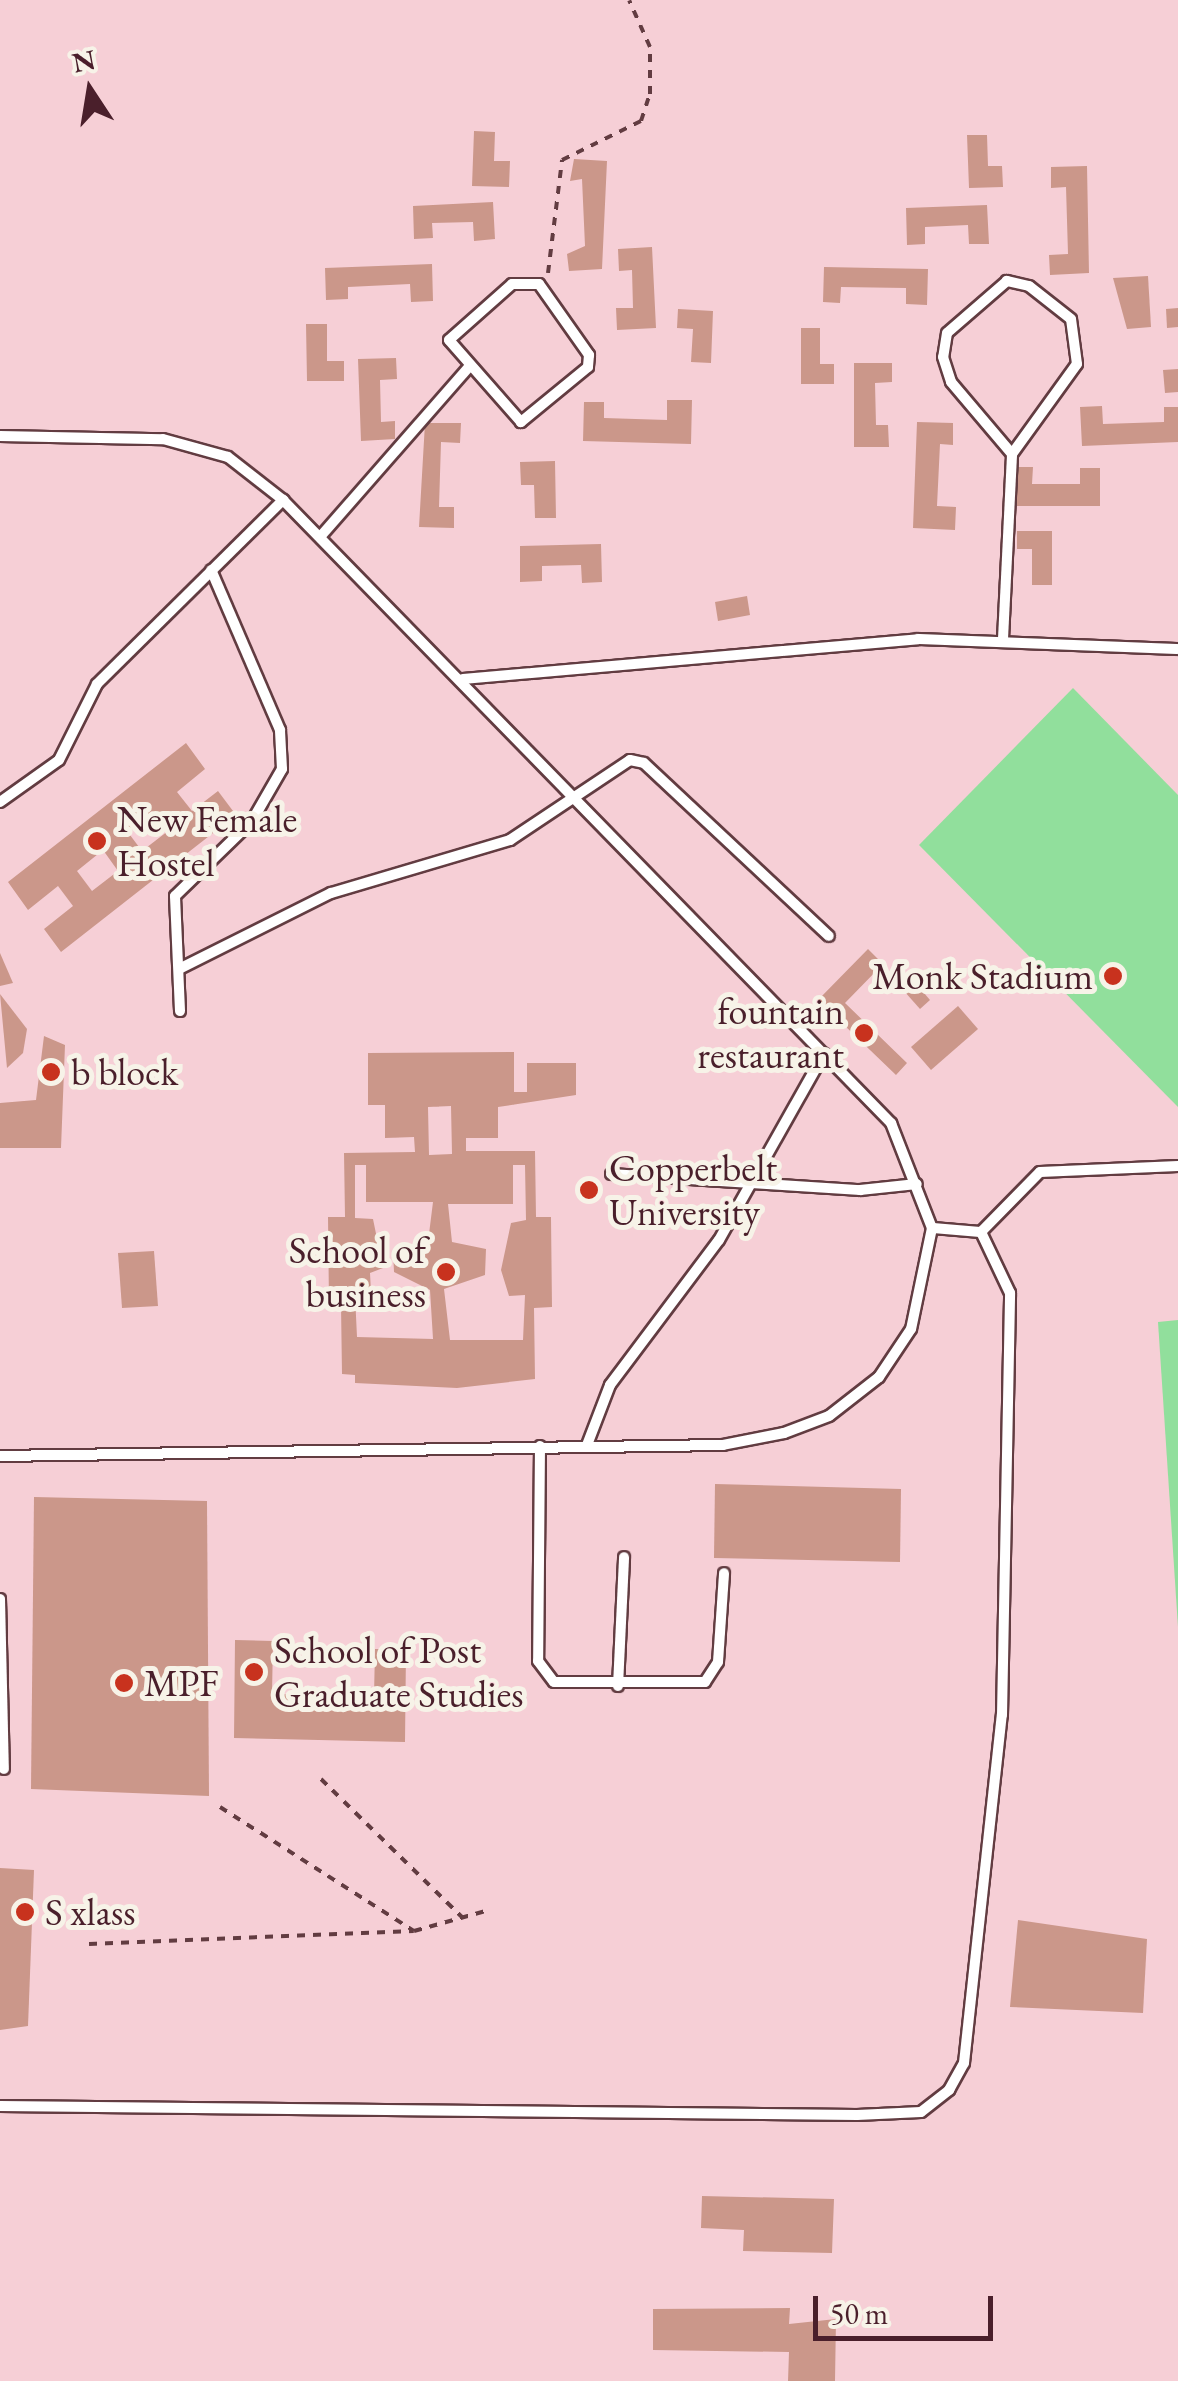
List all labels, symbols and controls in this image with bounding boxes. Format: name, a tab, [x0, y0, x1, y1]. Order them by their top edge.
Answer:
north arrow	[40, 40, 140, 140]
text: N	[69, 41, 99, 81]
place label: New Female Hostel	[117, 796, 297, 886]
marker: New Female Hostel	[86, 830, 108, 852]
place label: Monk Stadium	[872, 953, 1093, 999]
marker: Monk Stadium	[1102, 965, 1124, 987]
place label: fountain restaurant	[697, 988, 844, 1078]
marker: fountain restaurant	[853, 1022, 875, 1044]
place label: b block	[71, 1049, 178, 1095]
marker: b block	[40, 1061, 62, 1083]
place label: Copperbelt University	[609, 1145, 777, 1234]
marker: Copperbelt University	[578, 1179, 600, 1201]
place label: School of business	[289, 1227, 426, 1316]
marker: School of business	[435, 1261, 457, 1283]
place label: School of Post Graduate Studies	[274, 1627, 524, 1716]
place label: MPF	[144, 1660, 219, 1706]
marker: School of Post Graduate Studies	[243, 1661, 265, 1683]
marker: MPF	[113, 1672, 135, 1694]
place label: S xlass	[45, 1889, 135, 1935]
marker: S xlass	[14, 1901, 36, 1923]
scale bar	[818, 2276, 998, 2338]
text: 50 m	[830, 2294, 888, 2333]

